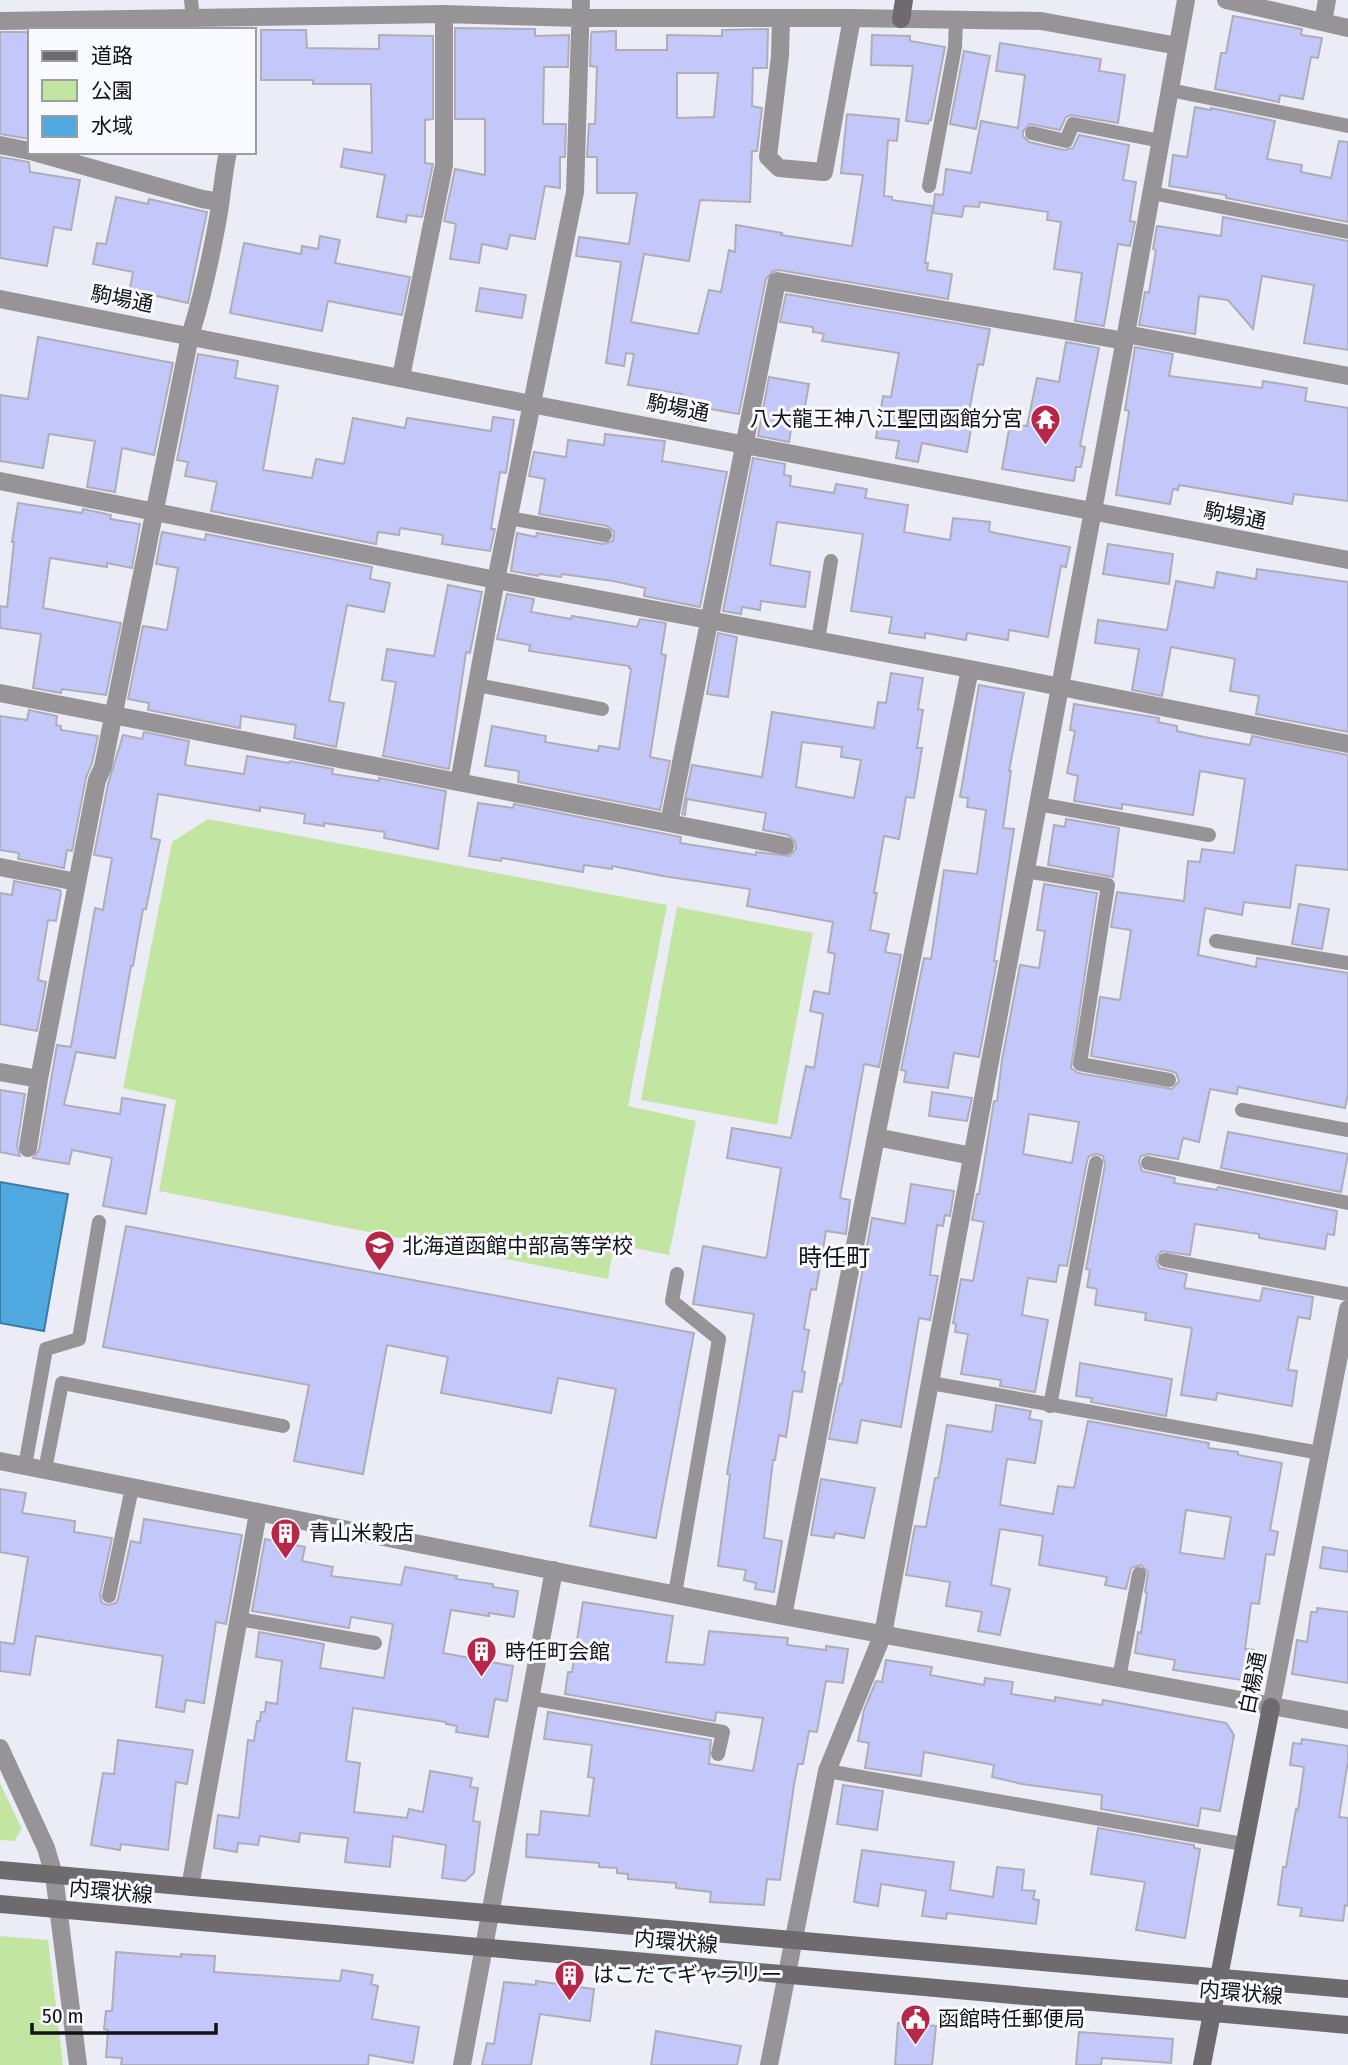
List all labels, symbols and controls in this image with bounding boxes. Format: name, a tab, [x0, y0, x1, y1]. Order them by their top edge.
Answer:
legend	[28, 28, 256, 154]
text: 道路	[91, 43, 133, 69]
text: 公園	[91, 78, 133, 104]
text: 水域	[91, 113, 133, 139]
street label: 駒場通	[89, 280, 155, 318]
street label: 駒場通	[645, 389, 711, 427]
temple icon: 八大龍王神八江聖団函館分宮	[1029, 402, 1063, 446]
place label: 八大龍王神八江聖団函館分宮	[750, 406, 1023, 432]
street label: 駒場通	[1202, 497, 1268, 535]
school or university icon: 北海道函館中部高等学校	[362, 1229, 396, 1273]
place label: 北海道函館中部高等学校	[402, 1233, 633, 1259]
district label: 時任町	[798, 1244, 870, 1272]
building icon: 青山米穀店	[269, 1516, 303, 1560]
place label: 青山米穀店	[309, 1520, 414, 1546]
building icon: 時任町会館	[465, 1635, 499, 1679]
place label: 時任町会館	[505, 1639, 610, 1665]
street label: 白楊通	[1234, 1650, 1272, 1716]
street label: 内環状線	[68, 1875, 154, 1909]
street label: 内環状線	[633, 1925, 719, 1959]
building icon: はこだてギャラリー	[553, 1958, 587, 2002]
place label: はこだてギャラリー	[593, 1962, 782, 1988]
street label: 内環状線	[1198, 1976, 1284, 2010]
scale bar	[32, 1992, 215, 2036]
public building icon: 函館時任郵便局	[898, 2002, 932, 2046]
text: 50 m	[42, 2003, 84, 2029]
place label: 函館時任郵便局	[938, 2006, 1085, 2032]

